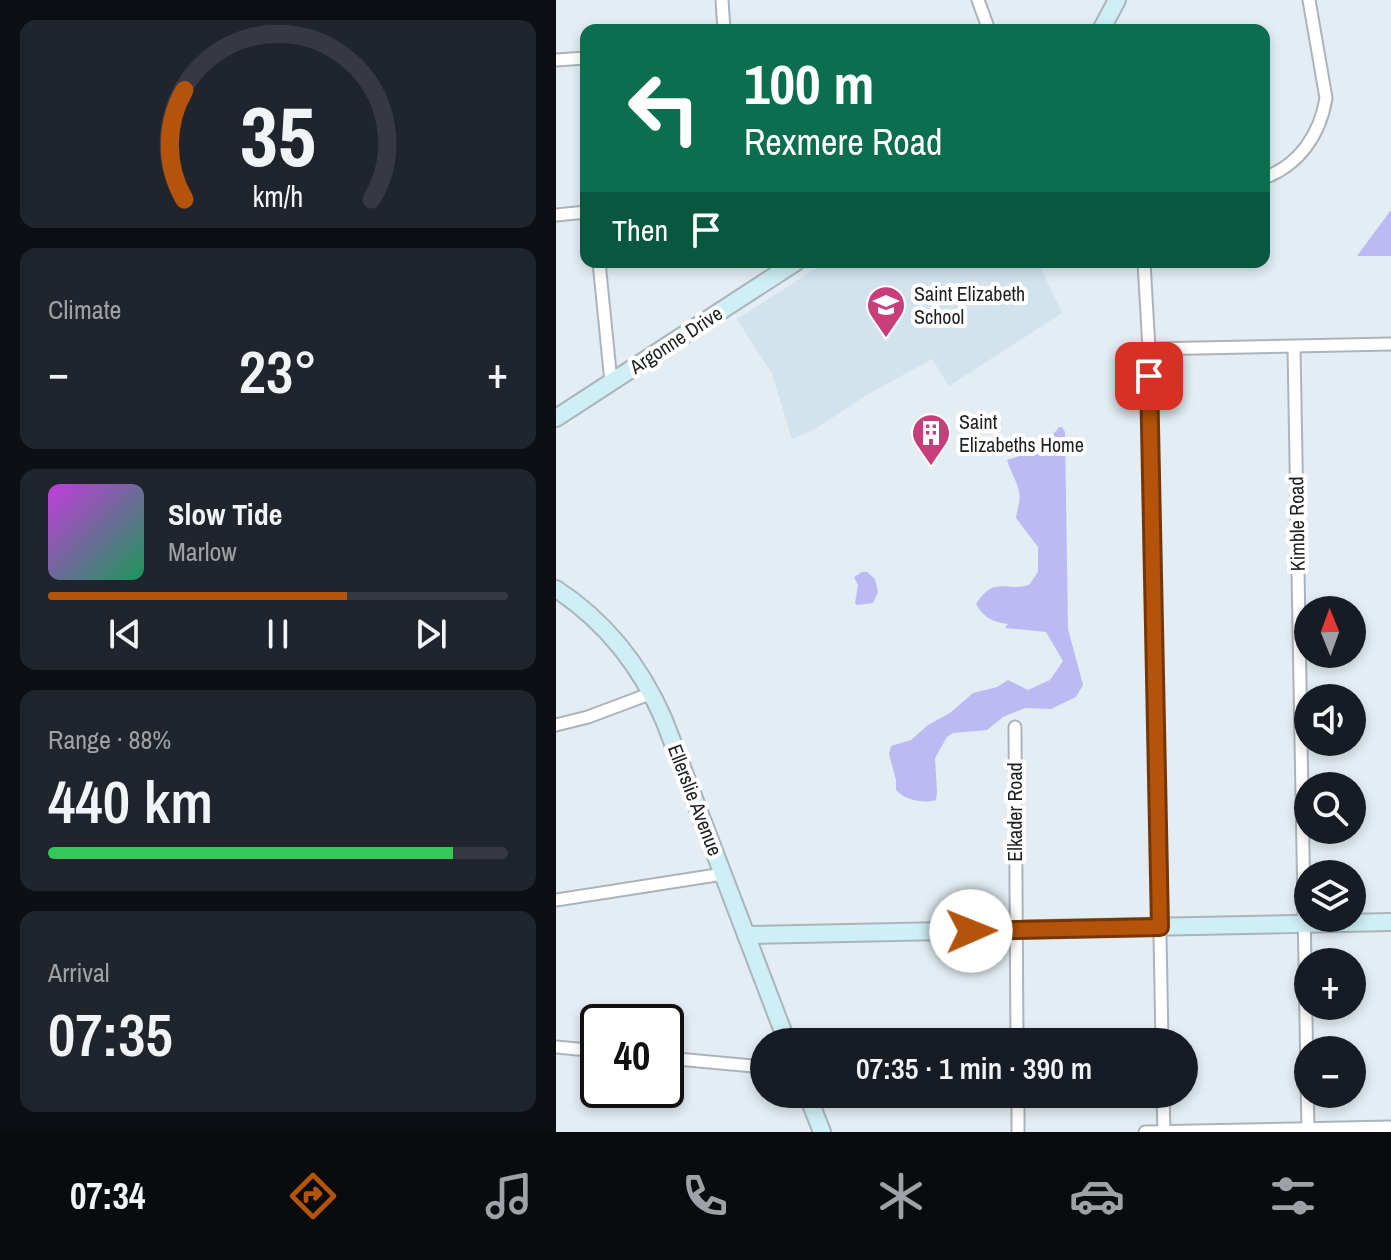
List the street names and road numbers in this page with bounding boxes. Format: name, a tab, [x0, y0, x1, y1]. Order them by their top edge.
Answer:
street label: Argonne Drive	[623, 299, 727, 380]
street label: Kimble Road	[1282, 476, 1311, 572]
street label: Ellerslie Avenue	[662, 740, 729, 859]
street label: Elkader Road	[1001, 762, 1028, 862]

